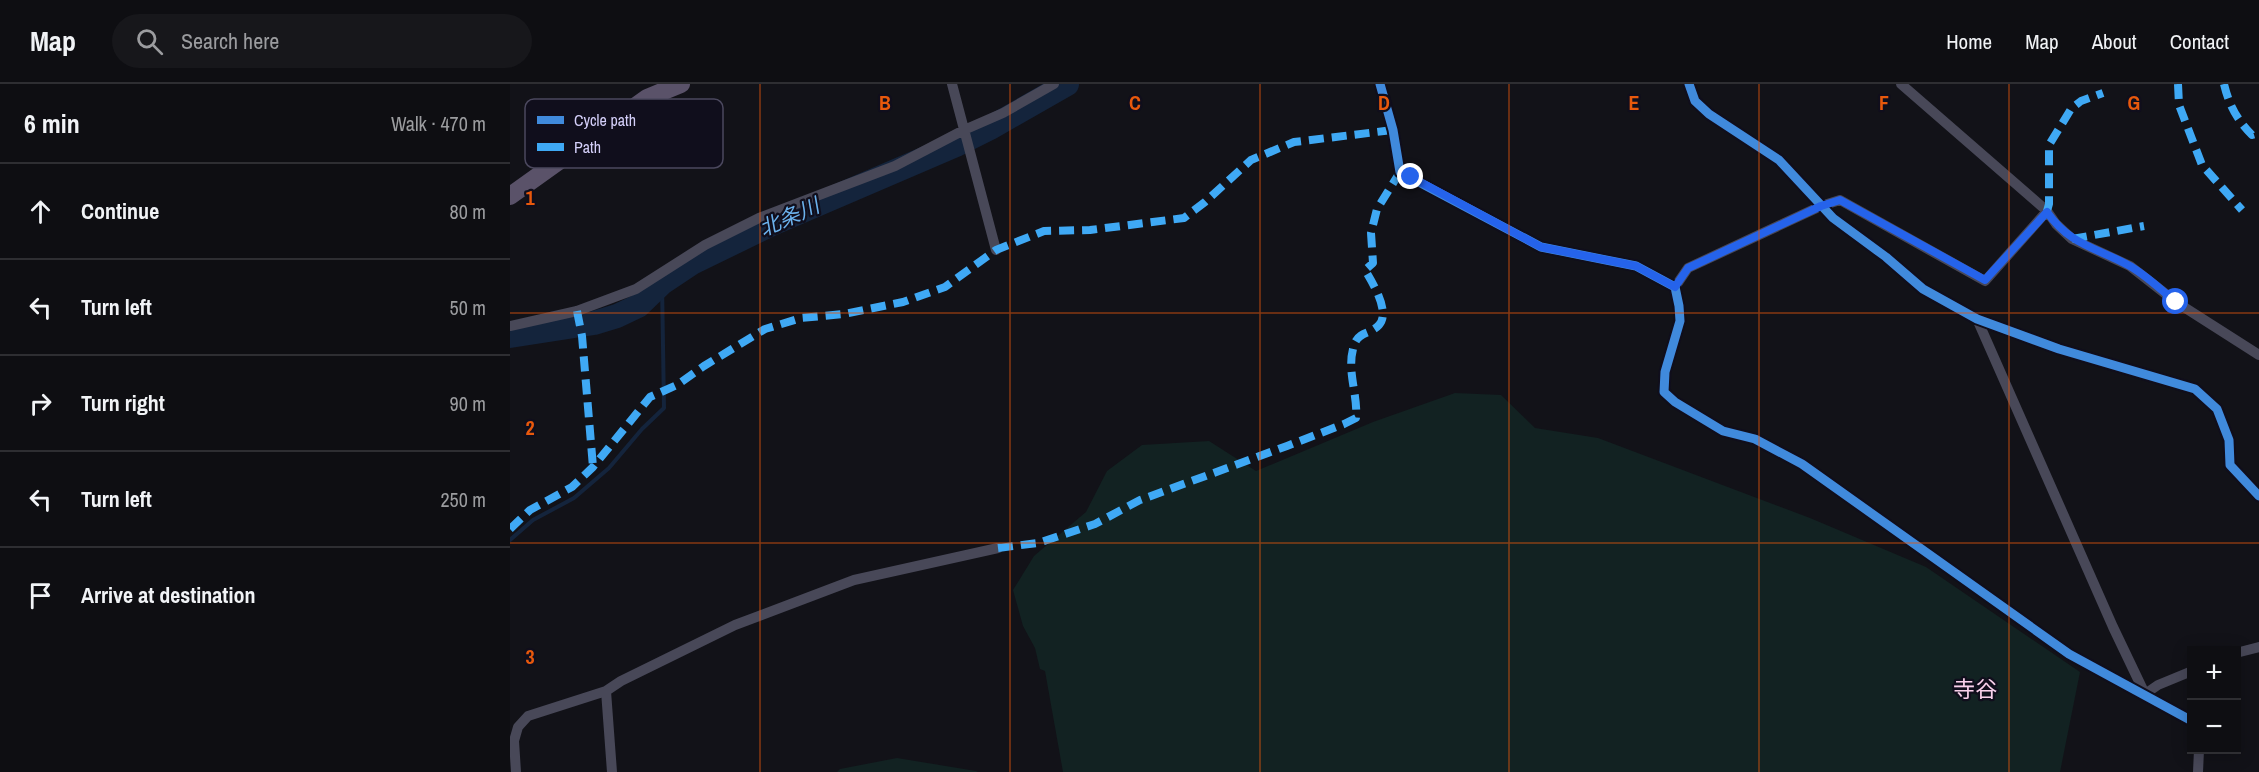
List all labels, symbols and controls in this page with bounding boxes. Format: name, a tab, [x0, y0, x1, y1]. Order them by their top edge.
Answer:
search box	[112, 14, 532, 68]
text: Map	[30, 22, 76, 60]
icon: search	[133, 25, 166, 58]
text: Search here	[181, 26, 279, 56]
text: Home	[1946, 27, 1992, 56]
text: Map	[2025, 27, 2059, 56]
text: About	[2092, 27, 2137, 56]
text: Contact	[2170, 27, 2229, 56]
text: B	[879, 89, 891, 116]
text: C	[1129, 89, 1141, 116]
text: D	[1378, 89, 1390, 116]
text: E	[1629, 89, 1640, 116]
text: F	[1879, 89, 1889, 116]
text: G	[2128, 89, 2140, 116]
legend	[525, 99, 723, 168]
text: 6 min	[24, 106, 80, 141]
text: Cycle path	[574, 109, 636, 131]
text: Walk · 470 m	[391, 110, 486, 137]
text: Path	[574, 136, 601, 158]
route end	[1397, 163, 1423, 189]
text: 1	[525, 184, 535, 211]
water label: 北条川	[754, 190, 826, 243]
icon: ahead	[24, 195, 57, 228]
text: Continue	[81, 196, 159, 226]
text: 80 m	[450, 198, 486, 225]
route start	[2162, 288, 2188, 314]
icon: left	[24, 291, 57, 324]
text: Turn left	[81, 292, 152, 322]
text: 50 m	[450, 294, 486, 321]
icon: right	[24, 387, 57, 420]
text: Turn right	[81, 388, 165, 418]
text: 90 m	[450, 390, 486, 417]
text: 2	[525, 414, 535, 441]
icon: left	[24, 483, 57, 516]
text: Turn left	[81, 484, 152, 514]
text: 250 m	[440, 486, 486, 513]
icon: arrive	[24, 579, 57, 612]
text: Arrive at destination	[81, 580, 255, 610]
text: 3	[525, 643, 535, 670]
map controls	[2187, 646, 2241, 754]
button: +	[2187, 646, 2241, 700]
district label: 寺谷	[1953, 674, 1997, 704]
button: −	[2187, 700, 2241, 754]

